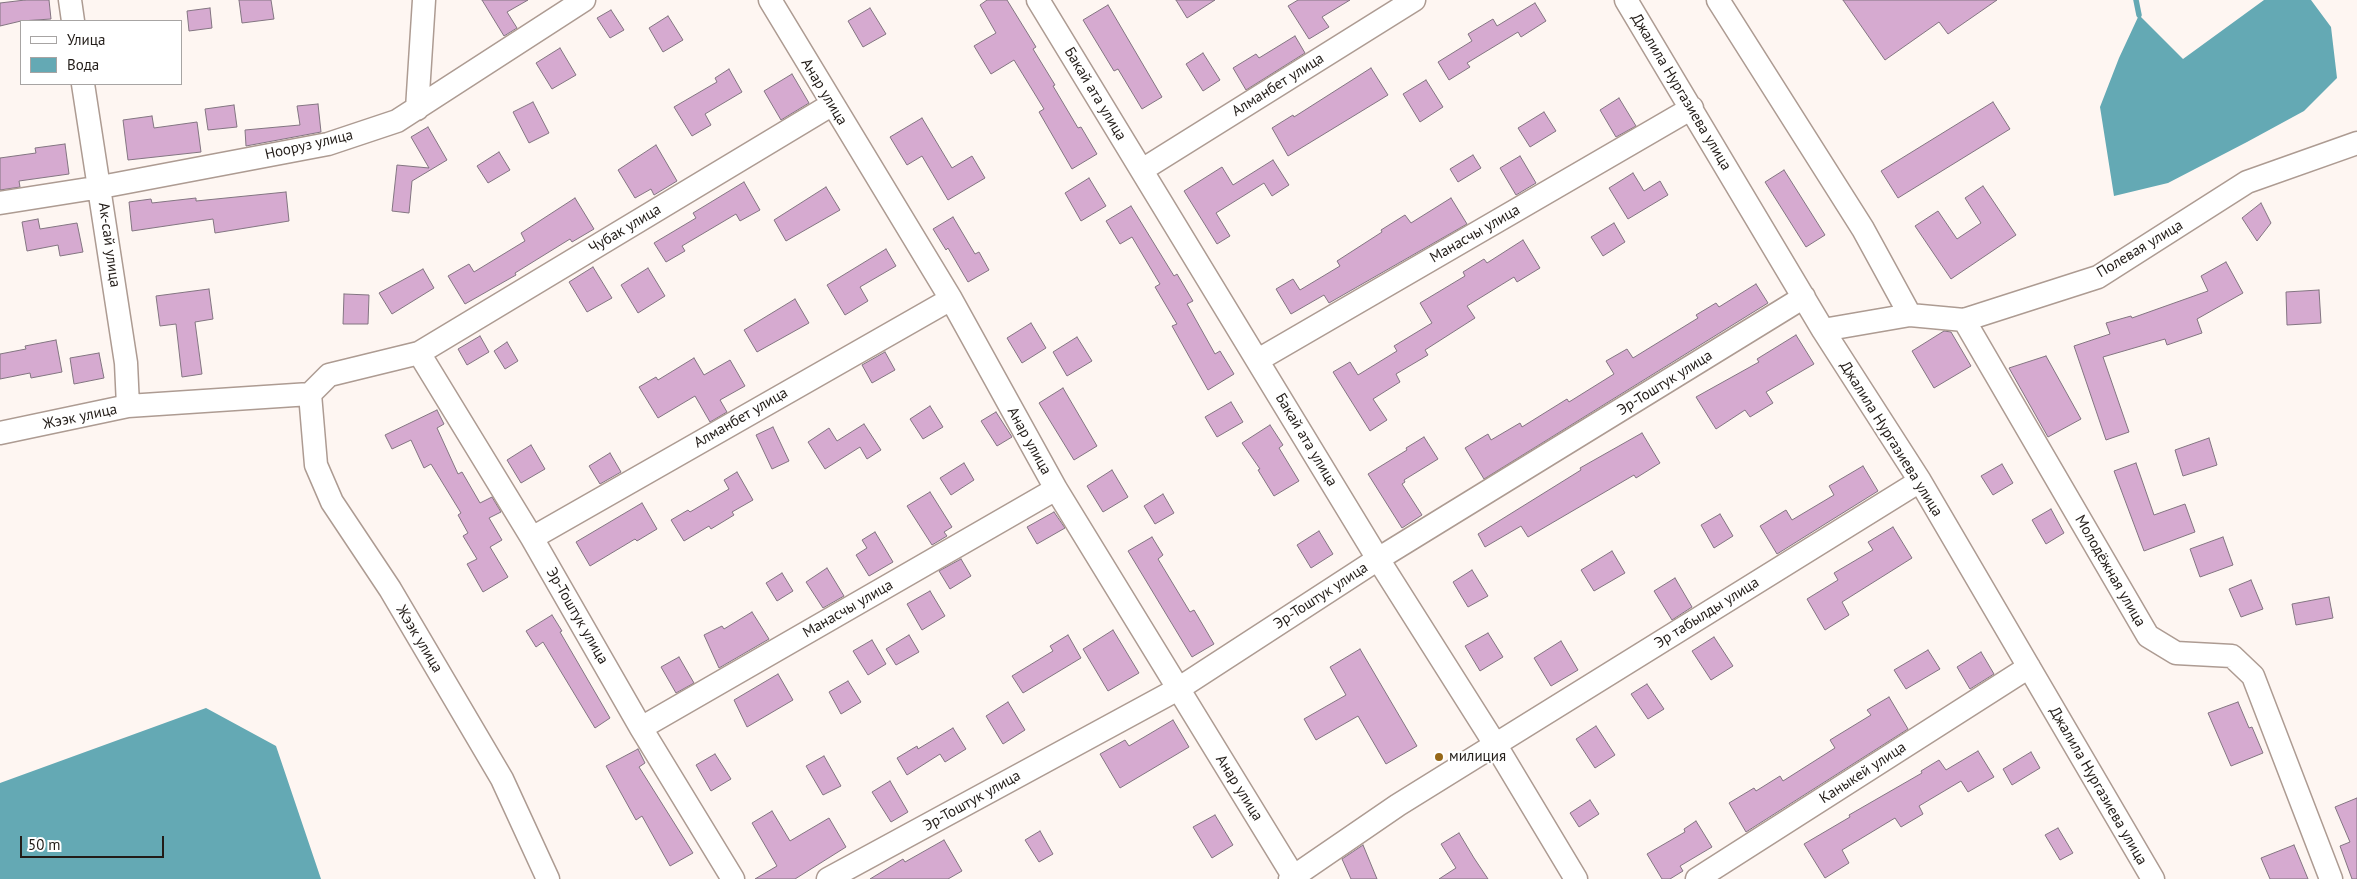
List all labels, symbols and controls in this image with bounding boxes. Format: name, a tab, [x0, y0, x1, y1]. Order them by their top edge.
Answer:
street label: Джалила Нургазиева улица	[1627, 10, 1735, 174]
legend	[20, 20, 182, 85]
text: Улица	[67, 30, 105, 49]
street label: Бакай ата улица	[1060, 44, 1130, 144]
street label: Алманбет улица	[1229, 49, 1327, 121]
text: Вода	[67, 55, 99, 74]
street label: Анар улица	[797, 55, 851, 129]
street label: Нооруз улица	[263, 126, 355, 164]
street label: Чубак улица	[586, 200, 664, 258]
street label: Ак-сай улица	[94, 201, 124, 289]
street label: Манасчы улица	[1427, 201, 1523, 267]
street label: Полевая улица	[2094, 216, 2186, 282]
street label: Эр-Тоштук улица	[1614, 347, 1716, 419]
street label: Джалила Нургазиева улица	[1836, 358, 1946, 520]
street label: Алманбет улица	[691, 384, 791, 452]
street label: Бакай ата улица	[1271, 390, 1341, 490]
street label: Жээк улица	[41, 400, 119, 434]
street label: Анар улица	[1003, 404, 1055, 478]
street label: Молодёжная улица	[2071, 512, 2149, 630]
street label: Эр-Тоштук улица	[1271, 559, 1371, 633]
street label: Эр-Тоштук улица	[542, 564, 612, 668]
street label: Эр табылды улица	[1651, 574, 1763, 652]
street label: Манасчы улица	[800, 576, 896, 642]
street label: Жээк улица	[392, 602, 446, 676]
street label: Джалила Нургазиева улица	[2045, 704, 2151, 868]
street label: Каныкей улица	[1816, 738, 1910, 808]
place label: милиция	[1449, 748, 1506, 766]
marker: милиция	[1433, 751, 1445, 763]
street label: Анар улица	[1212, 752, 1266, 824]
street label: Эр-Тоштук улица	[920, 767, 1024, 835]
scale bar	[22, 826, 166, 858]
text: 50 m	[28, 835, 61, 854]

